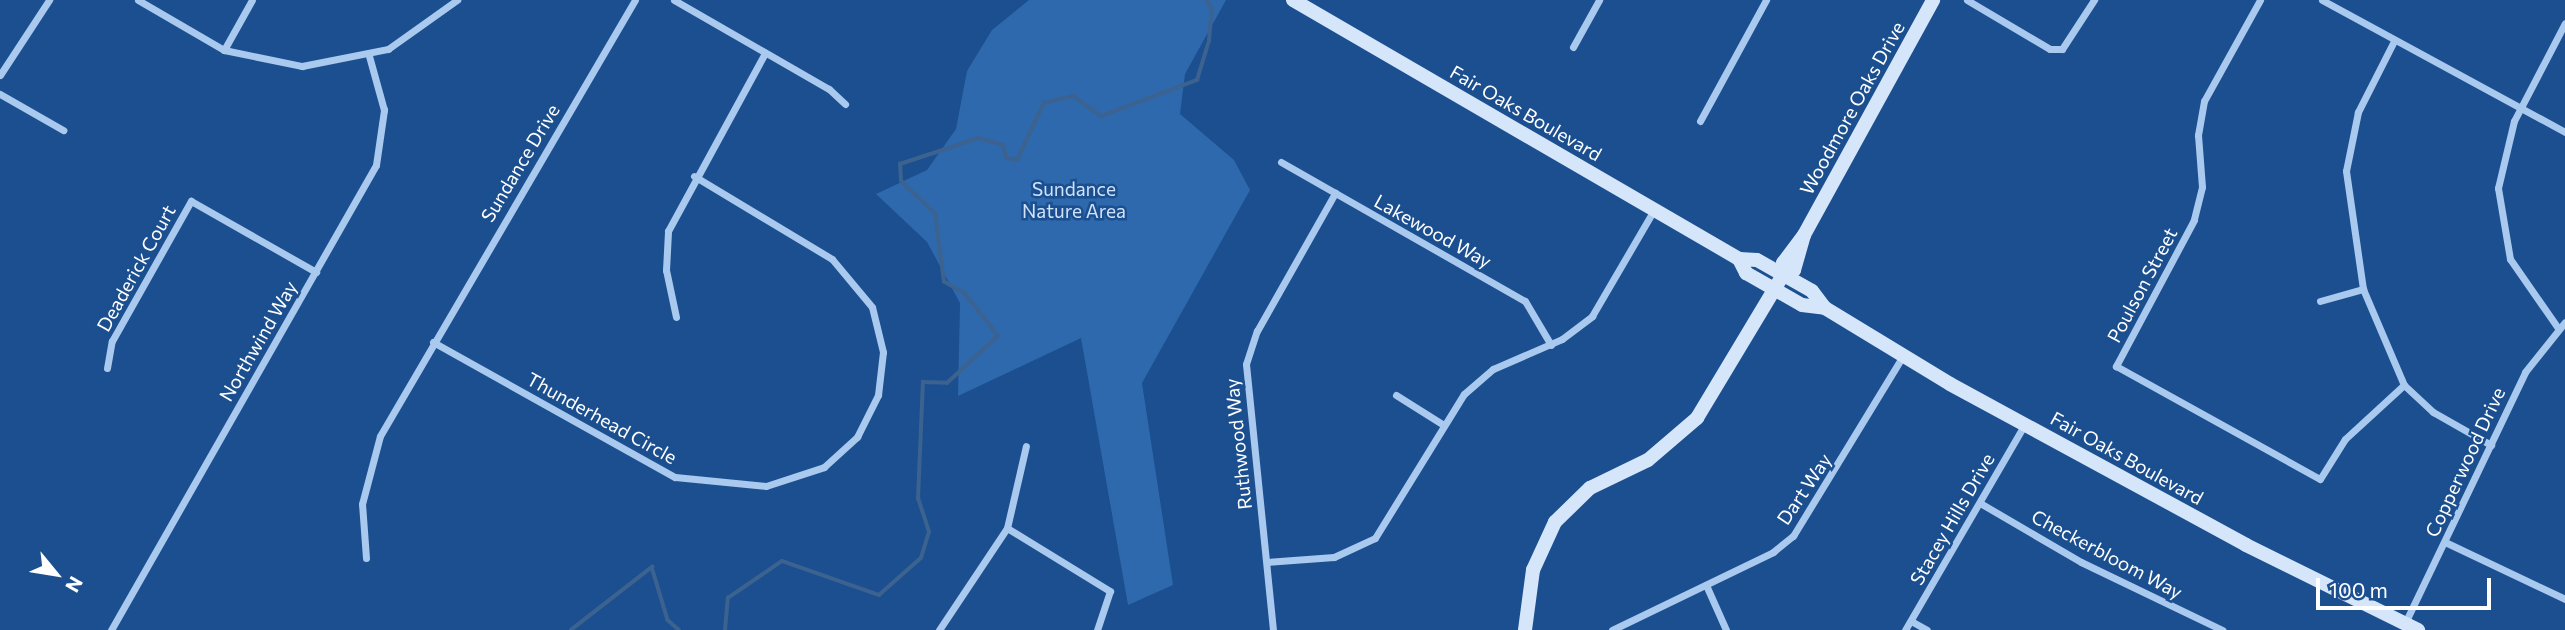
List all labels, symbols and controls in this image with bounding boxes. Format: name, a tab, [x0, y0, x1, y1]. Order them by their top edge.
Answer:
street label: Woodmore Oaks Drive	[1795, 17, 1909, 199]
street label: Fair Oaks Boulevard	[1446, 60, 1606, 166]
street label: Sundance Drive	[476, 100, 564, 226]
park label: Sundance Nature Area	[1022, 178, 1126, 222]
street label: Lakewood Way	[1370, 189, 1496, 273]
street label: Deaderick Court	[92, 201, 180, 335]
street label: Poulson Street	[2102, 224, 2182, 346]
street label: Northwind Way	[214, 277, 302, 405]
street label: Thunderhead Circle	[523, 367, 681, 469]
street label: Ruthwood Way	[1220, 377, 1256, 511]
street label: Copperwood Drive	[2420, 384, 2510, 540]
street label: Fair Oaks Boulevard	[2047, 407, 2207, 509]
street label: Dart Way	[1772, 449, 1836, 529]
street label: Stacey Hills Drive	[1905, 449, 1999, 589]
street label: Checkerbloom Way	[2028, 505, 2186, 603]
north arrow	[21, 539, 91, 609]
scale bar	[2320, 564, 2495, 608]
text: N	[61, 573, 88, 597]
text: 100 m	[2329, 577, 2388, 602]

